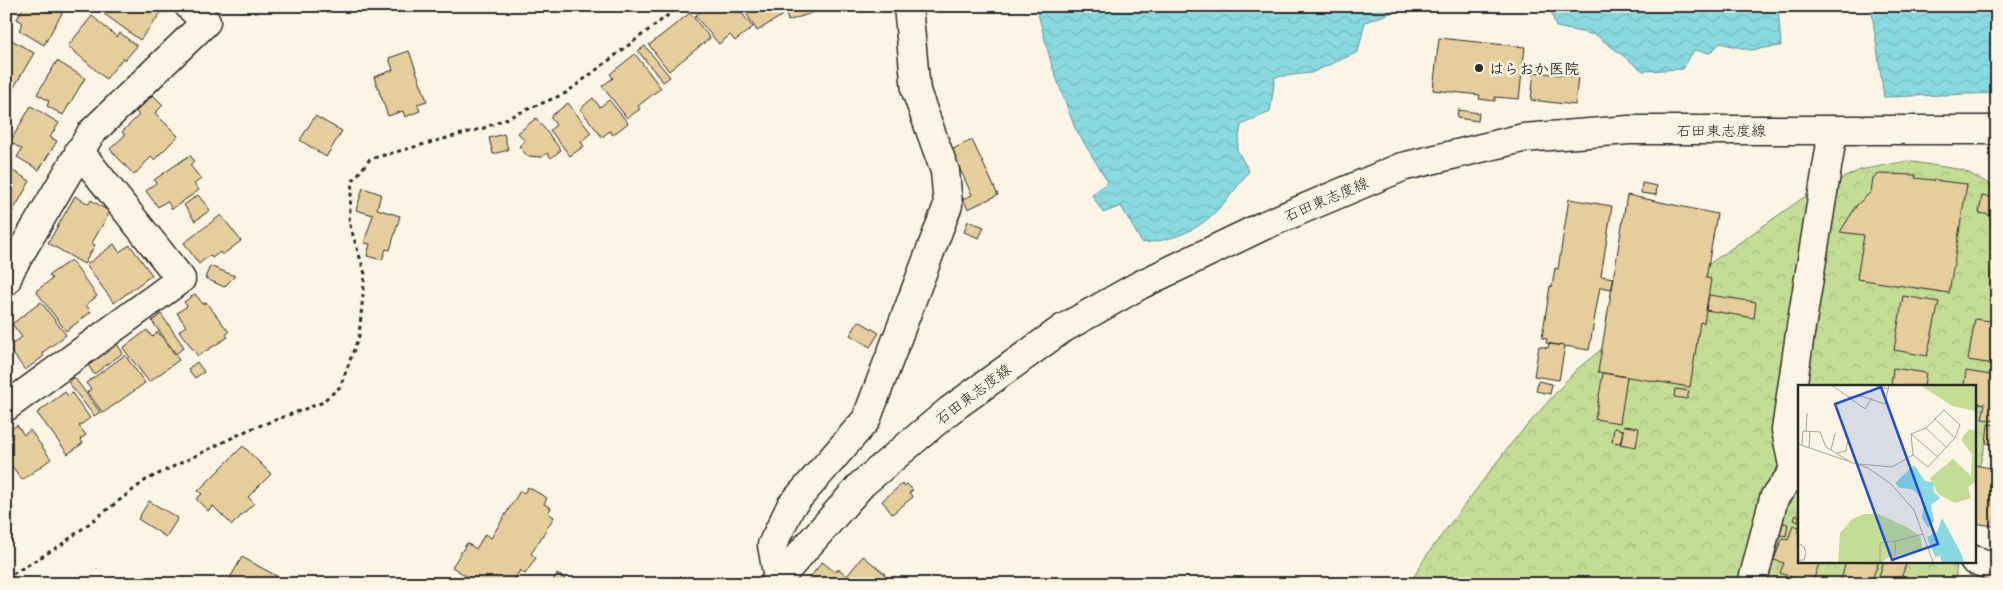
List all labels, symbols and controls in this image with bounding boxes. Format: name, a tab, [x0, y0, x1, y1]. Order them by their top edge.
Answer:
place label: はらおか医院	[1489, 59, 1579, 78]
marker: はらおか医院	[1473, 62, 1485, 74]
street label: 石田東志度線	[1676, 121, 1766, 140]
street label: 石田東志度線	[1281, 173, 1371, 225]
street label: 石田東志度線	[931, 359, 1015, 429]
inset map	[1798, 385, 1976, 562]

